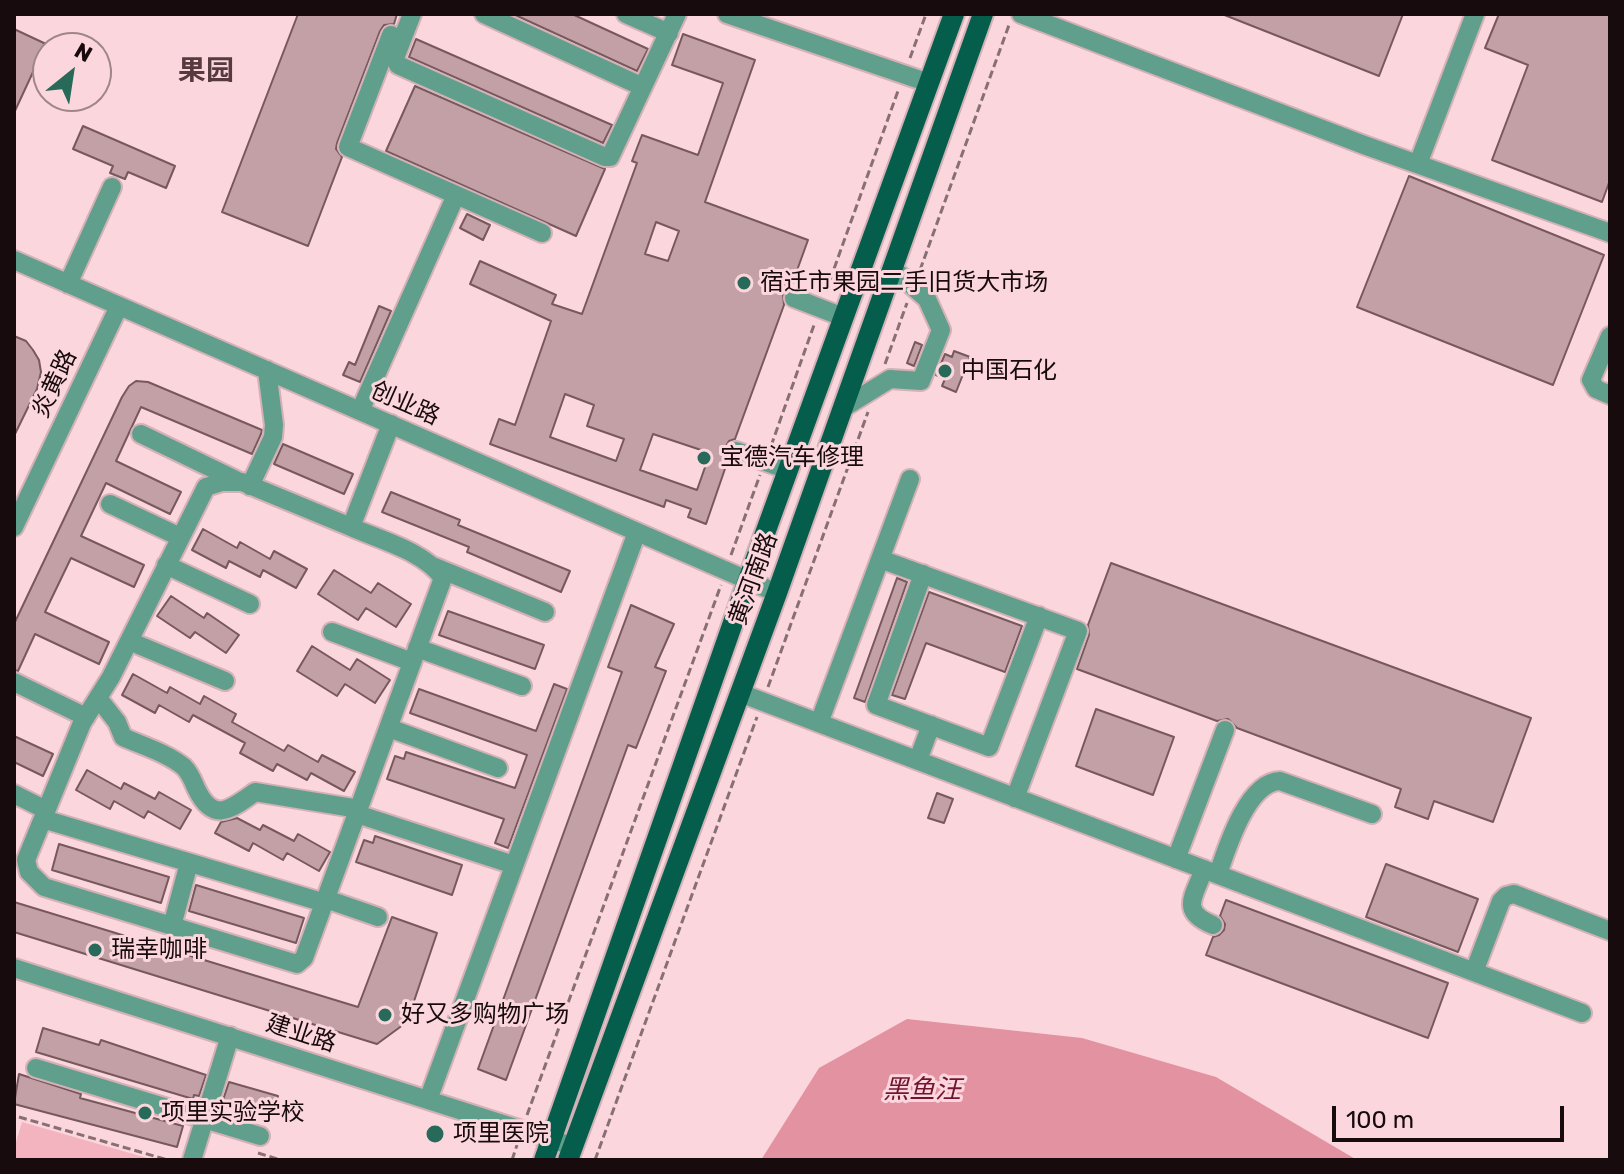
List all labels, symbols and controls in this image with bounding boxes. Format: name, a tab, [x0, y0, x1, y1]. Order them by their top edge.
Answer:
north arrow	[32, 32, 112, 112]
text: N	[70, 37, 97, 68]
district label: 果园	[178, 55, 234, 89]
place label: 宿迁市果园二手旧货大市场	[760, 269, 1048, 297]
marker: 宿迁市果园二手旧货大市场	[735, 274, 753, 292]
street label: 炎黄路	[27, 345, 83, 423]
place label: 中国石化	[961, 357, 1057, 385]
marker: 中国石化	[936, 362, 954, 380]
street label: 创业路	[366, 376, 444, 432]
place label: 宝德汽车修理	[720, 444, 864, 472]
marker: 宝德汽车修理	[695, 449, 713, 467]
street label: 黄河南路	[724, 529, 784, 629]
place label: 瑞幸咖啡	[111, 936, 207, 964]
marker: 瑞幸咖啡	[86, 941, 104, 959]
place label: 好又多购物广场	[401, 1001, 569, 1029]
marker: 好又多购物广场	[376, 1006, 394, 1024]
street label: 建业路	[262, 1009, 340, 1059]
water label: 黑鱼汪	[883, 1074, 961, 1106]
scale bar	[1336, 1090, 1568, 1140]
place label: 项里实验学校	[161, 1099, 305, 1127]
marker: 项里实验学校	[136, 1104, 154, 1122]
text: 100 m	[1346, 1106, 1414, 1134]
place label: 项里医院	[453, 1120, 549, 1148]
marker: 项里医院	[424, 1123, 446, 1145]

